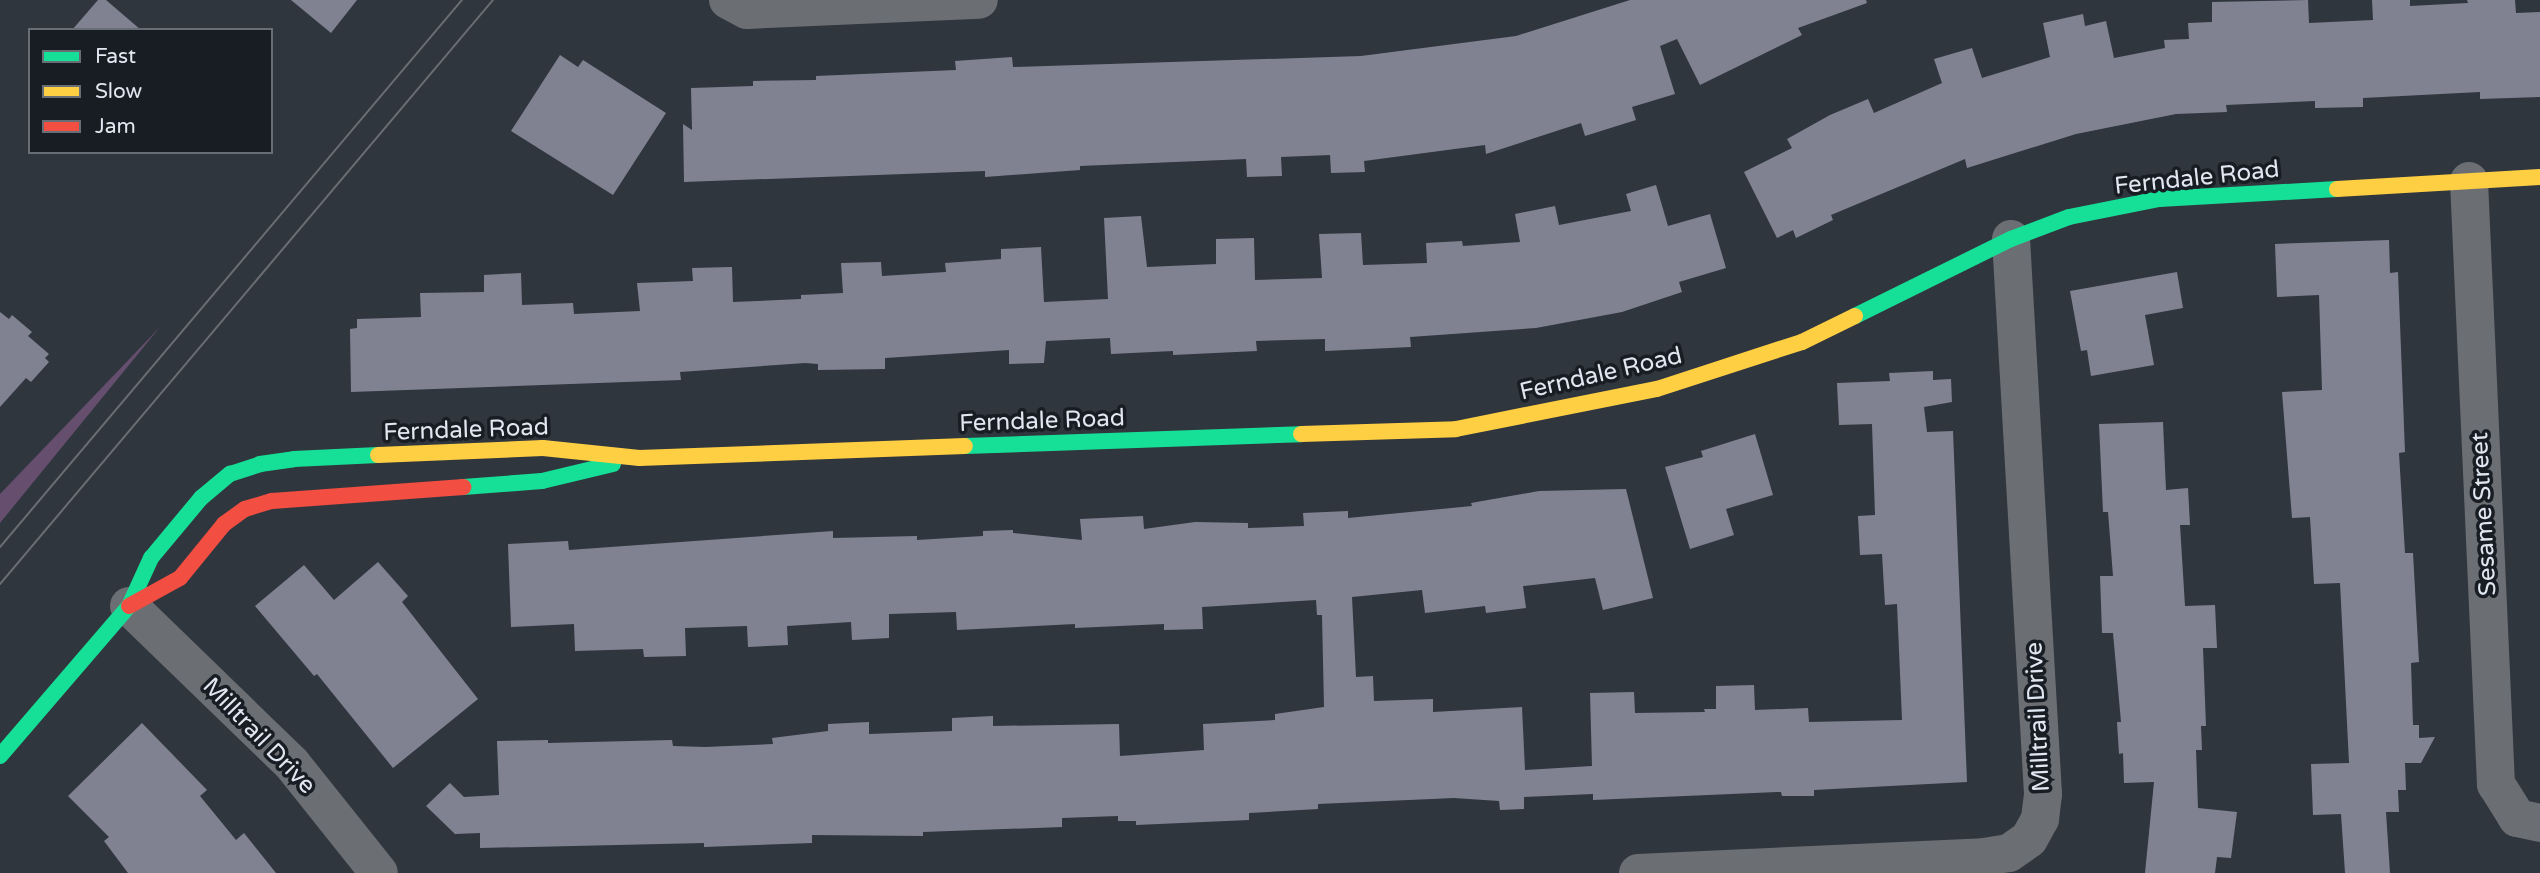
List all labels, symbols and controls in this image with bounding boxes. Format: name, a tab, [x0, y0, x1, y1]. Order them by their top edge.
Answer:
legend	[28, 28, 273, 154]
text: Fast	[95, 44, 136, 69]
text: Slow	[95, 79, 142, 104]
text: Jam	[95, 114, 136, 139]
street label: Ferndale Road	[2113, 155, 2281, 201]
street label: Ferndale Road	[1517, 341, 1685, 407]
street label: Ferndale Road	[959, 404, 1125, 438]
street label: Ferndale Road	[383, 413, 549, 447]
street label: Sesame Street	[2465, 431, 2503, 597]
street label: Milltrail Drive	[2020, 641, 2056, 793]
street label: Milltrail Drive	[197, 672, 321, 800]

